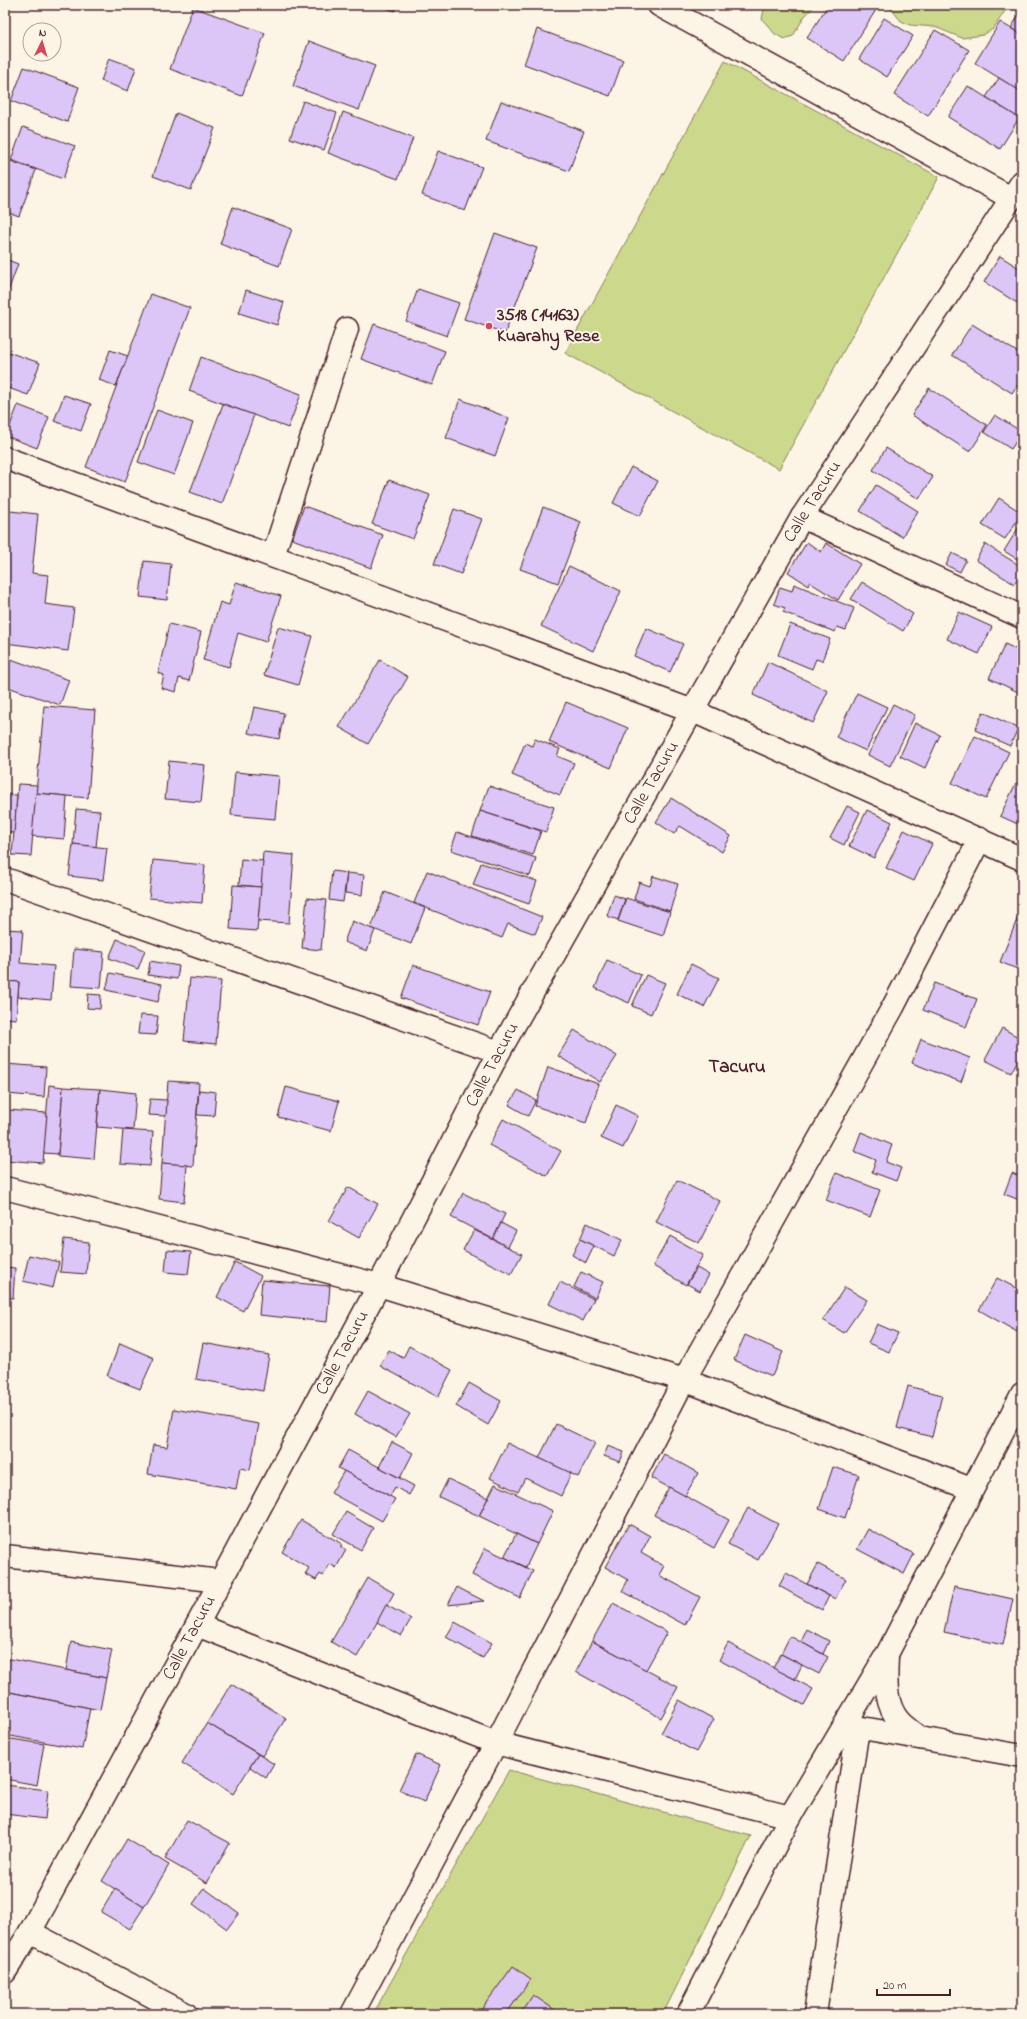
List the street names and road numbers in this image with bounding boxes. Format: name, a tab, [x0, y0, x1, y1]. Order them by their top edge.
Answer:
street label: Calle Tacuru	[778, 456, 848, 548]
street label: Calle Tacuru	[618, 737, 686, 829]
street label: Calle Tacuru	[460, 1018, 526, 1112]
street label: Calle Tacuru	[310, 1306, 376, 1400]
street label: Calle Tacuru	[157, 1591, 223, 1685]

